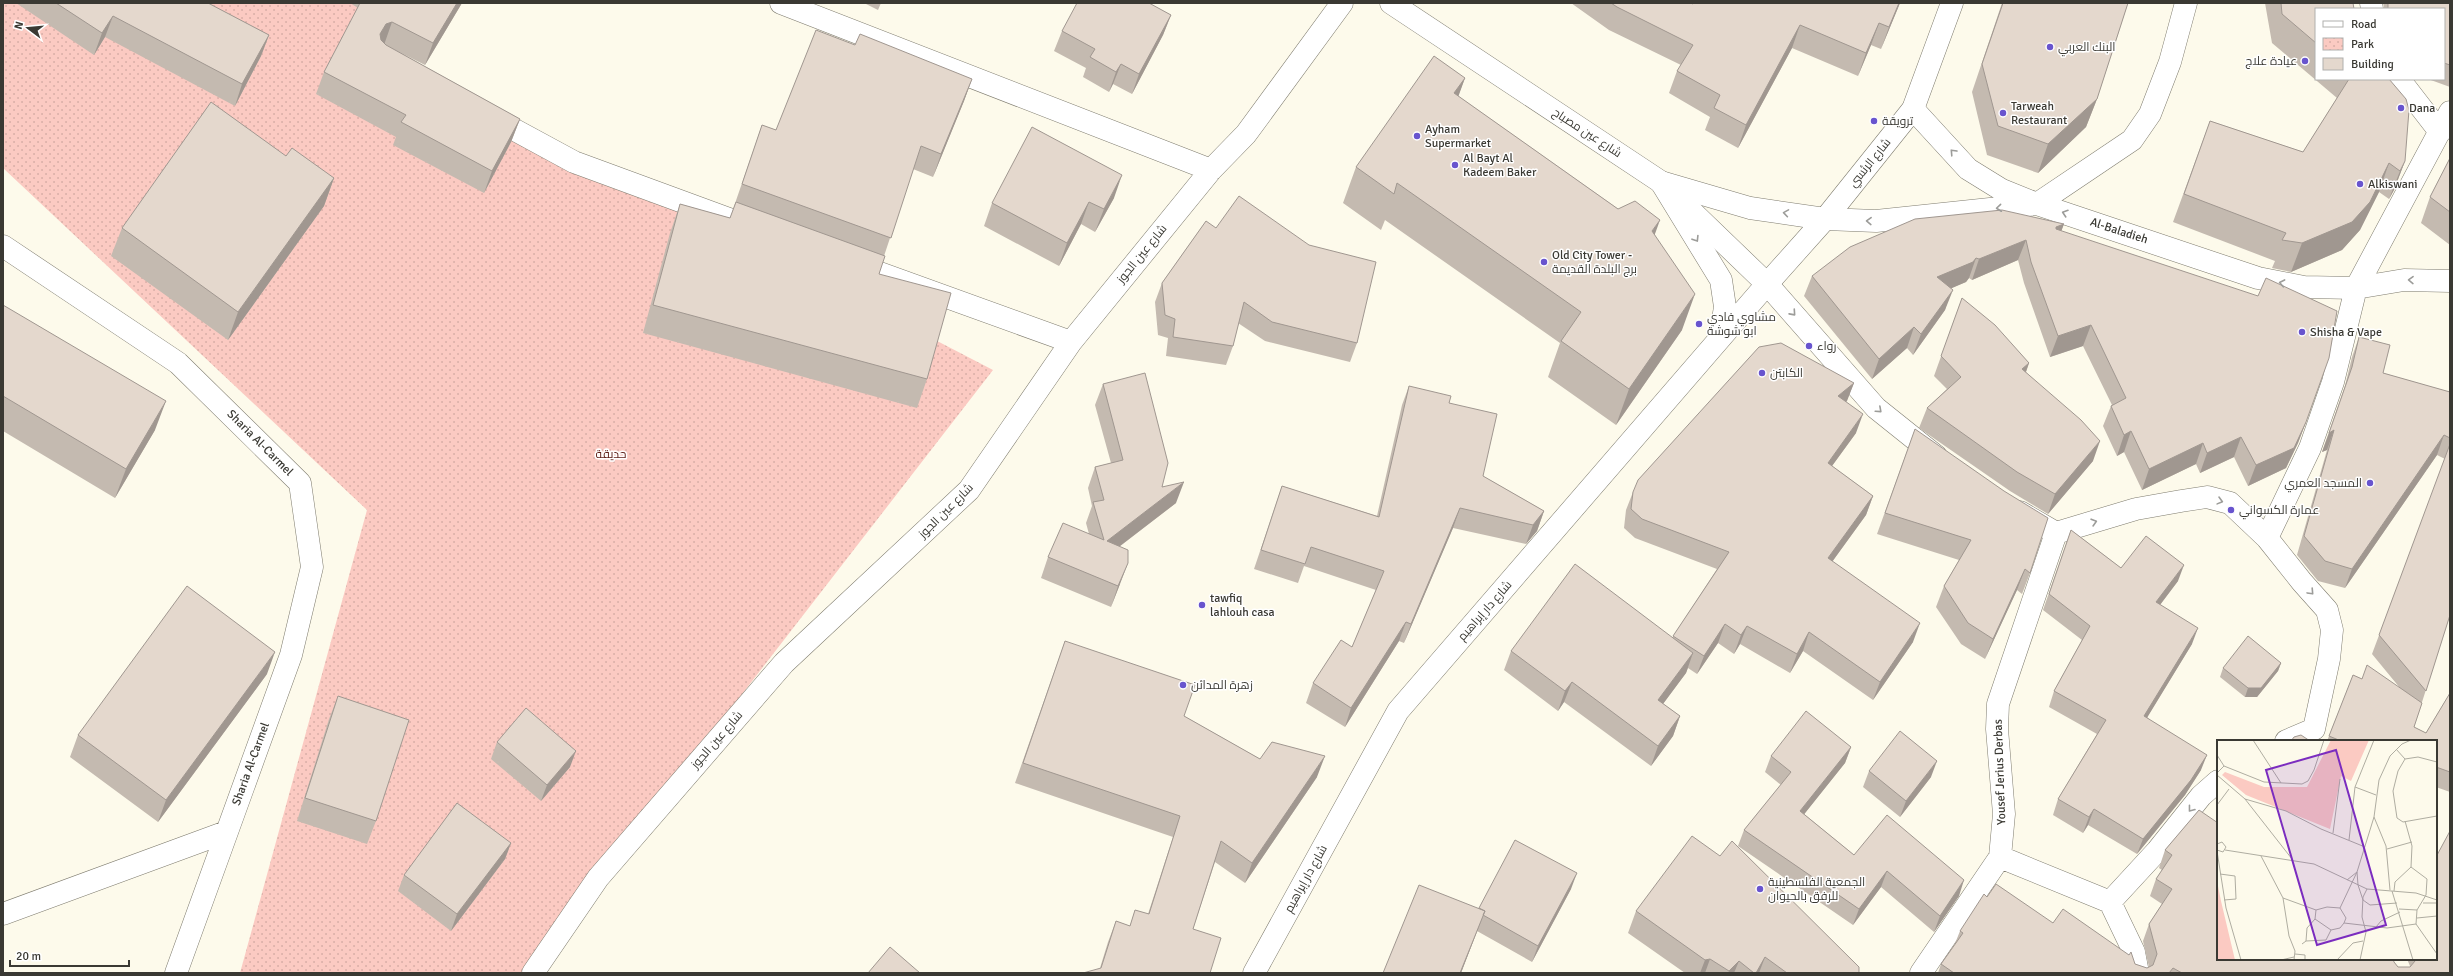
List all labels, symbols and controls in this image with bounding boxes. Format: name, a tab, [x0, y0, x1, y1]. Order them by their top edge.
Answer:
north arrow	[8, 8, 48, 48]
legend	[2315, 8, 2445, 80]
text: Road	[2351, 17, 2377, 32]
text: N	[12, 20, 26, 31]
text: Park	[2351, 37, 2374, 52]
place label: البنك العربي	[2058, 40, 2116, 57]
marker: البنك العربي	[2045, 42, 2055, 52]
place label: عيادة علاج	[2245, 54, 2297, 69]
marker: عيادة علاج	[2300, 56, 2310, 66]
text: Building	[2351, 57, 2394, 72]
place label: Tarweah Restaurant	[2011, 99, 2067, 128]
place label: Dana	[2409, 101, 2435, 116]
marker: Dana	[2396, 103, 2406, 113]
street label: شارع عين مصباح	[1550, 105, 1624, 161]
marker: Tarweah Restaurant	[1998, 108, 2008, 118]
place label: ترويقة	[1882, 114, 1914, 129]
marker: ترويقة	[1869, 116, 1879, 126]
place label: Ayham Supermarket	[1425, 122, 1491, 151]
marker: Ayham Supermarket	[1412, 131, 1422, 141]
street label: شارع الرئسي	[1846, 135, 1896, 192]
one-way arrow	[1950, 150, 1957, 157]
place label: Al Bayt Al Kadeem Baker	[1463, 151, 1537, 180]
marker: Al Bayt Al Kadeem Baker	[1450, 160, 1460, 170]
place label: Alkiswani	[2368, 177, 2418, 192]
marker: Alkiswani	[2355, 179, 2365, 189]
one-way arrow	[1996, 204, 2002, 213]
one-way arrow	[1783, 209, 1789, 218]
one-way arrow	[2062, 209, 2069, 218]
street label: Al-Baladieh	[2088, 215, 2150, 247]
one-way arrow	[1866, 217, 1872, 225]
street label: شارع عين الجوز	[1113, 221, 1170, 287]
one-way arrow	[1692, 235, 1699, 242]
place label: Old City Tower - برج البلدة القديمة	[1552, 248, 1637, 277]
marker: Old City Tower - برج البلدة القديمة	[1539, 257, 1549, 267]
one-way arrow	[2408, 276, 2414, 284]
one-way arrow	[2279, 279, 2285, 287]
one-way arrow	[1788, 308, 1795, 316]
place label: مشاوي فادي ابو شوشة	[1707, 310, 1776, 339]
marker: مشاوي فادي ابو شوشة	[1694, 319, 1704, 329]
place label: Shisha & Vape	[2310, 325, 2382, 340]
marker: Shisha & Vape	[2297, 327, 2307, 337]
place label: رواء	[1817, 339, 1836, 354]
marker: رواء	[1804, 341, 1814, 351]
place label: الكابتن	[1770, 366, 1803, 381]
marker: الكابتن	[1757, 368, 1767, 378]
one-way arrow	[1875, 405, 1882, 412]
street label: Sharia Al-Carmel	[224, 407, 297, 480]
park label: حديقة	[596, 447, 626, 462]
place label: المسجد العمري	[2284, 476, 2362, 493]
marker: المسجد العمري	[2365, 478, 2375, 488]
street label: شارع عين الجوز	[915, 480, 977, 542]
one-way arrow	[2217, 496, 2224, 504]
place label: عمارة الكسواني	[2239, 503, 2319, 520]
marker: عمارة الكسواني	[2226, 505, 2236, 515]
one-way arrow	[2090, 518, 2097, 527]
street label: شارع دار إبراهيم	[1455, 578, 1515, 644]
one-way arrow	[2306, 587, 2313, 595]
place label: tawfiq lahlouh casa	[1210, 591, 1275, 620]
marker: tawfiq lahlouh casa	[1197, 600, 1207, 610]
place label: زهرة المدائن	[1191, 678, 1253, 693]
marker: زهرة المدائن	[1178, 680, 1188, 690]
street label: شارع عين الجوز	[687, 708, 746, 773]
street label: Yousef Jerius Derbas	[1991, 719, 2009, 825]
street label: Sharia Al-Carmel	[229, 720, 273, 808]
inset map	[2217, 740, 2437, 960]
one-way arrow	[2188, 805, 2195, 812]
street label: شارع دار إبراهيم	[1281, 843, 1331, 915]
place label: الجمعية الفلسطينية للرفق بالحيوان	[1768, 875, 1865, 904]
marker: الجمعية الفلسطينية للرفق بالحيوان	[1755, 884, 1765, 894]
scale bar	[10, 942, 129, 968]
text: 20 m	[16, 949, 41, 964]

